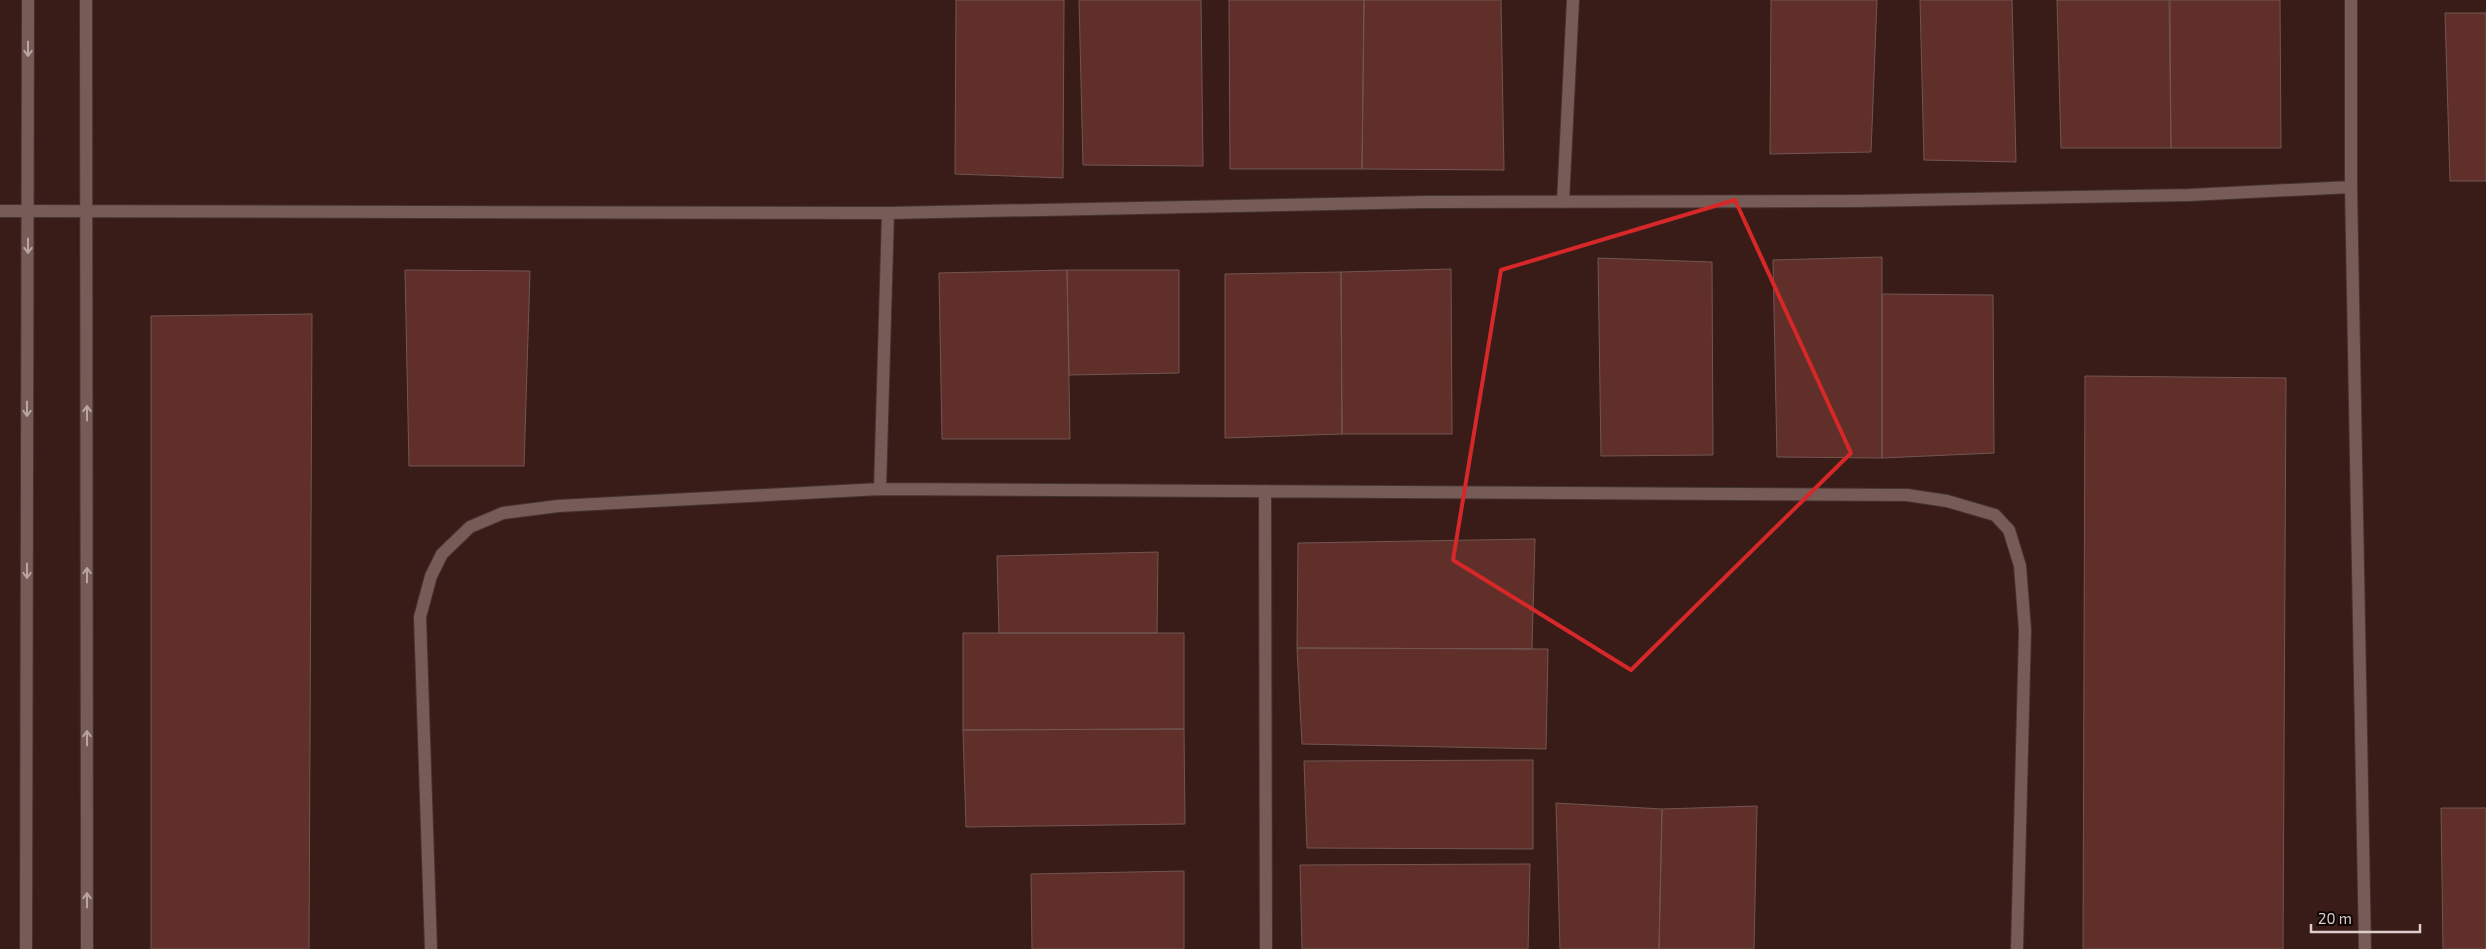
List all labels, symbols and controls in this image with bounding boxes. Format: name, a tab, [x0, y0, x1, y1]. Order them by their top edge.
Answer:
one-way arrow	[23, 40, 33, 56]
one-way arrow	[23, 238, 32, 254]
one-way arrow	[22, 400, 32, 416]
one-way arrow	[82, 405, 92, 422]
one-way arrow	[22, 562, 32, 579]
one-way arrow	[82, 568, 92, 584]
one-way arrow	[82, 730, 92, 746]
one-way arrow	[82, 893, 92, 909]
scale bar	[2311, 902, 2420, 934]
text: 20 m	[2318, 909, 2352, 927]

